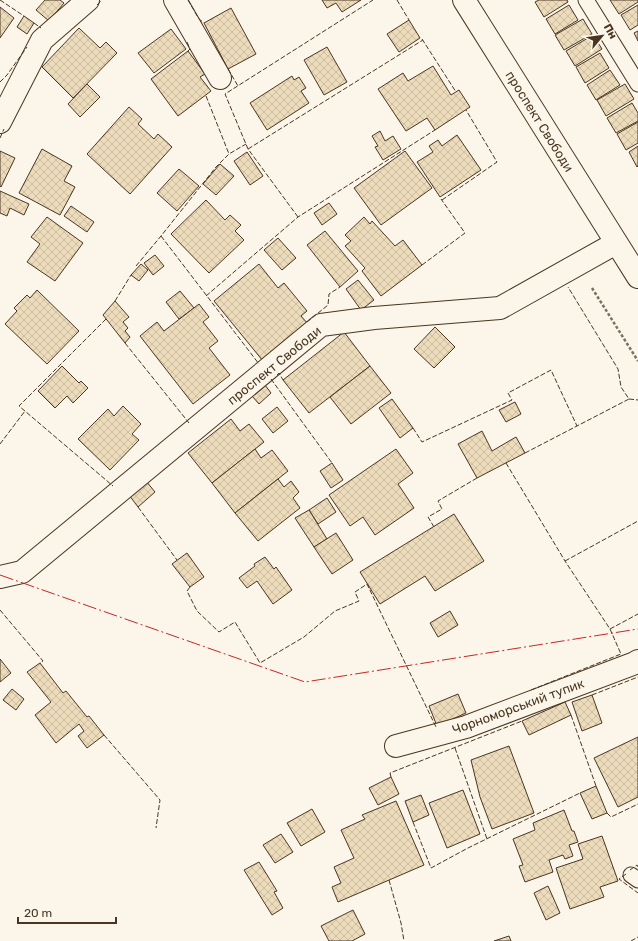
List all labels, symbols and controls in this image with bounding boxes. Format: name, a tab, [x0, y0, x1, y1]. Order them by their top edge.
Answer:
north arrow	[582, 16, 622, 56]
text: Пн	[601, 22, 620, 41]
street label: проспект Свободи	[502, 68, 577, 174]
street label: проспект Свободи	[225, 323, 324, 408]
street label: Чорноморський тупик	[450, 676, 586, 737]
scale bar	[18, 899, 116, 925]
text: 20 m	[24, 906, 52, 920]

